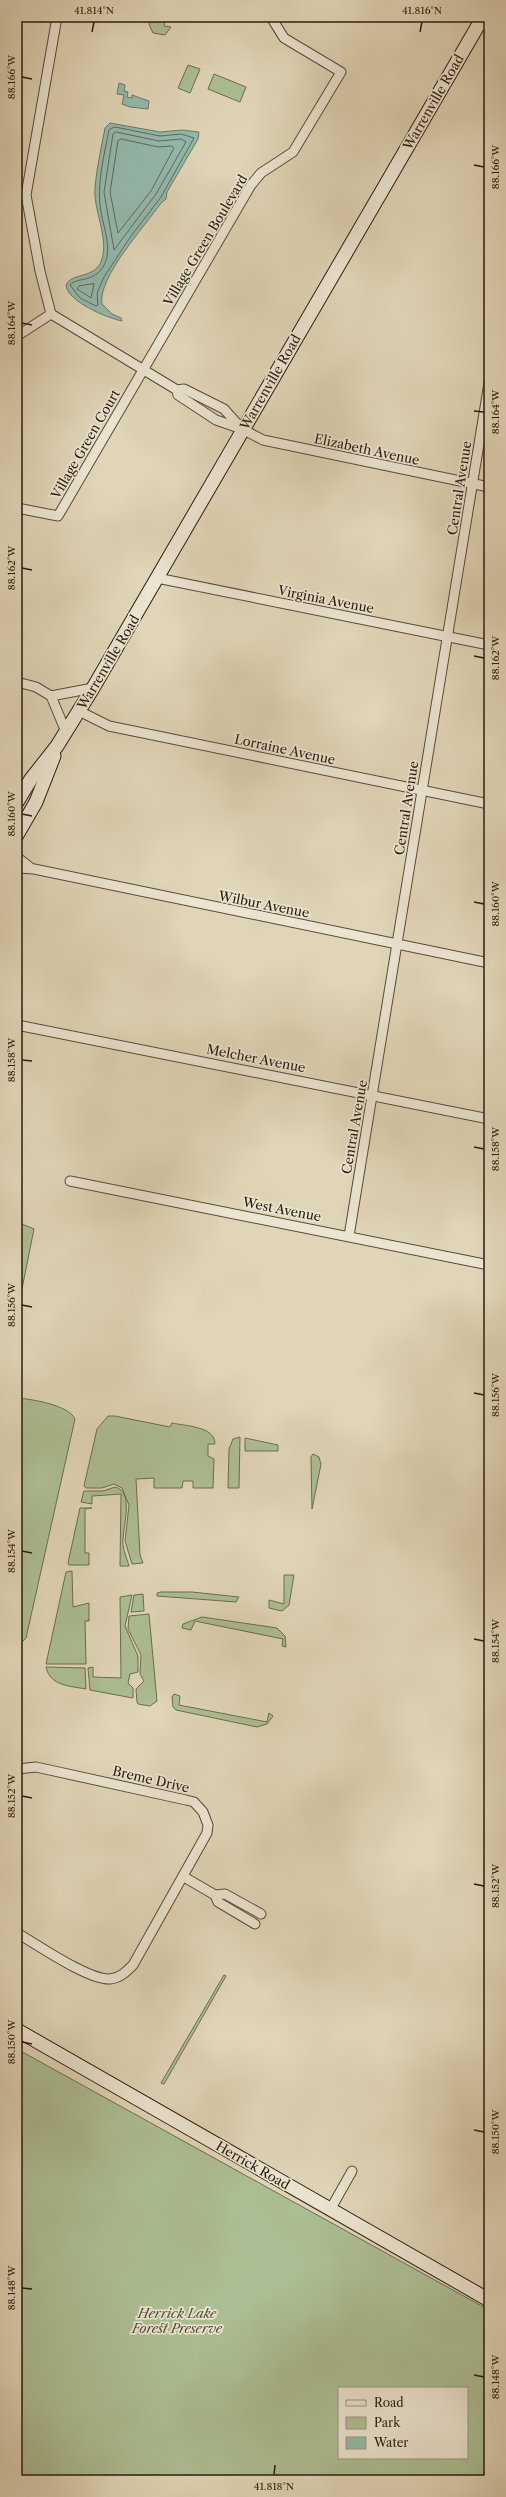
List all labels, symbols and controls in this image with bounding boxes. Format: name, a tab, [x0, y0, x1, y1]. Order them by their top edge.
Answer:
text: 41.814°N	[74, 4, 114, 17]
text: 41.816°N	[402, 4, 442, 17]
street label: Warrenville Road	[399, 51, 467, 153]
text: 88.166°W	[5, 54, 18, 99]
text: 88.166°W	[489, 144, 502, 189]
street label: Village Green Boulevard	[159, 171, 251, 309]
text: 88.164°W	[5, 300, 18, 345]
street label: Warrenville Road	[236, 331, 304, 433]
street label: Village Green Court	[47, 386, 123, 502]
text: 88.164°W	[489, 389, 502, 434]
street label: Elizabeth Avenue	[313, 430, 421, 468]
street label: Central Avenue	[444, 440, 474, 536]
text: 88.162°W	[5, 545, 18, 590]
street label: Virginia Avenue	[276, 582, 375, 616]
street label: Warrenville Road	[73, 612, 143, 713]
text: 88.162°W	[489, 635, 502, 680]
street label: Lorraine Avenue	[233, 730, 337, 768]
street label: Central Avenue	[391, 760, 421, 856]
text: 88.160°W	[5, 790, 18, 837]
text: 88.160°W	[489, 880, 502, 927]
street label: Wilbur Avenue	[216, 887, 311, 921]
text: 88.158°W	[5, 1037, 18, 1082]
street label: Melcher Avenue	[205, 1041, 307, 1075]
street label: Central Avenue	[338, 1079, 370, 1175]
text: 88.158°W	[489, 1126, 502, 1171]
street label: West Avenue	[240, 1193, 323, 1224]
text: 88.156°W	[5, 1282, 18, 1327]
text: 88.156°W	[489, 1372, 502, 1417]
text: 88.154°W	[5, 1528, 18, 1573]
text: 88.154°W	[489, 1618, 502, 1663]
street label: Breme Drive	[111, 1762, 191, 1796]
text: 88.152°W	[5, 1773, 18, 1818]
text: 88.152°W	[489, 1863, 502, 1908]
text: 88.150°W	[5, 2019, 18, 2064]
text: 88.150°W	[489, 2109, 502, 2154]
street label: Herrick Road	[213, 2137, 293, 2193]
text: 88.148°W	[5, 2265, 18, 2310]
park label: Herrick Lake Forest Preserve	[131, 2305, 223, 2336]
text: 88.148°W	[489, 2354, 502, 2399]
legend	[338, 2387, 468, 2459]
text: Road	[374, 2395, 404, 2410]
text: Park	[374, 2415, 401, 2430]
text: Water	[373, 2435, 408, 2450]
text: 41.818°N	[254, 2480, 294, 2493]

